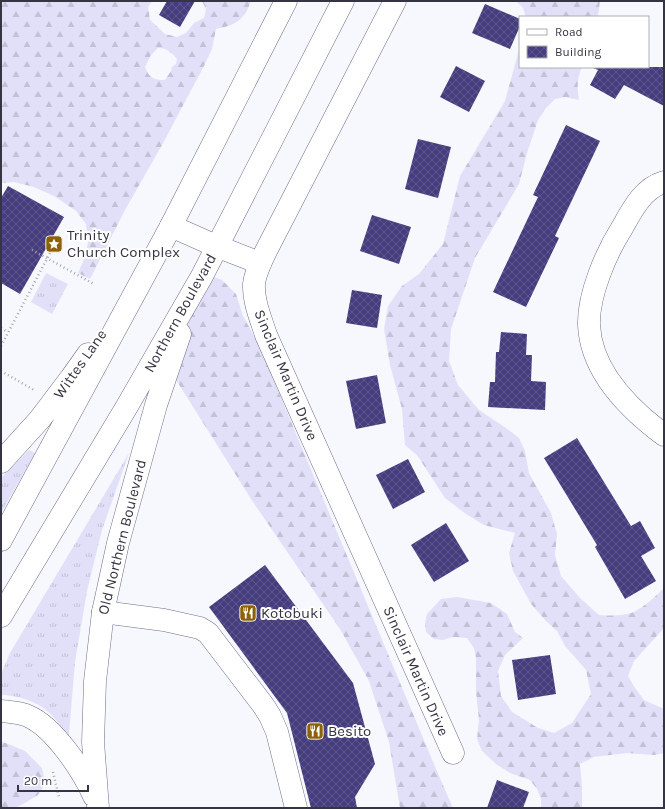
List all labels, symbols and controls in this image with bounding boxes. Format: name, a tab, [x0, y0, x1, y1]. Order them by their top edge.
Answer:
legend	[519, 16, 649, 68]
text: Road	[555, 25, 583, 39]
text: Building	[555, 45, 602, 59]
place label: Trinity Church Complex	[67, 226, 180, 261]
place icon: Trinity Church Complex	[44, 234, 64, 254]
street label: Northern Boulevard	[140, 251, 220, 375]
street label: Sinclair Martin Drive	[250, 307, 322, 443]
street label: Wittes Lane	[50, 326, 110, 402]
street label: Old Northern Boulevard	[94, 458, 150, 616]
restaurant icon: Kotobuki	[238, 603, 258, 623]
street label: Sinclair Martin Drive	[379, 603, 453, 739]
place label: Kotobuki	[261, 604, 323, 622]
restaurant icon: Besito	[305, 721, 325, 741]
place label: Besito	[328, 722, 371, 740]
scale bar	[18, 767, 88, 793]
text: 20 m	[24, 774, 52, 788]

